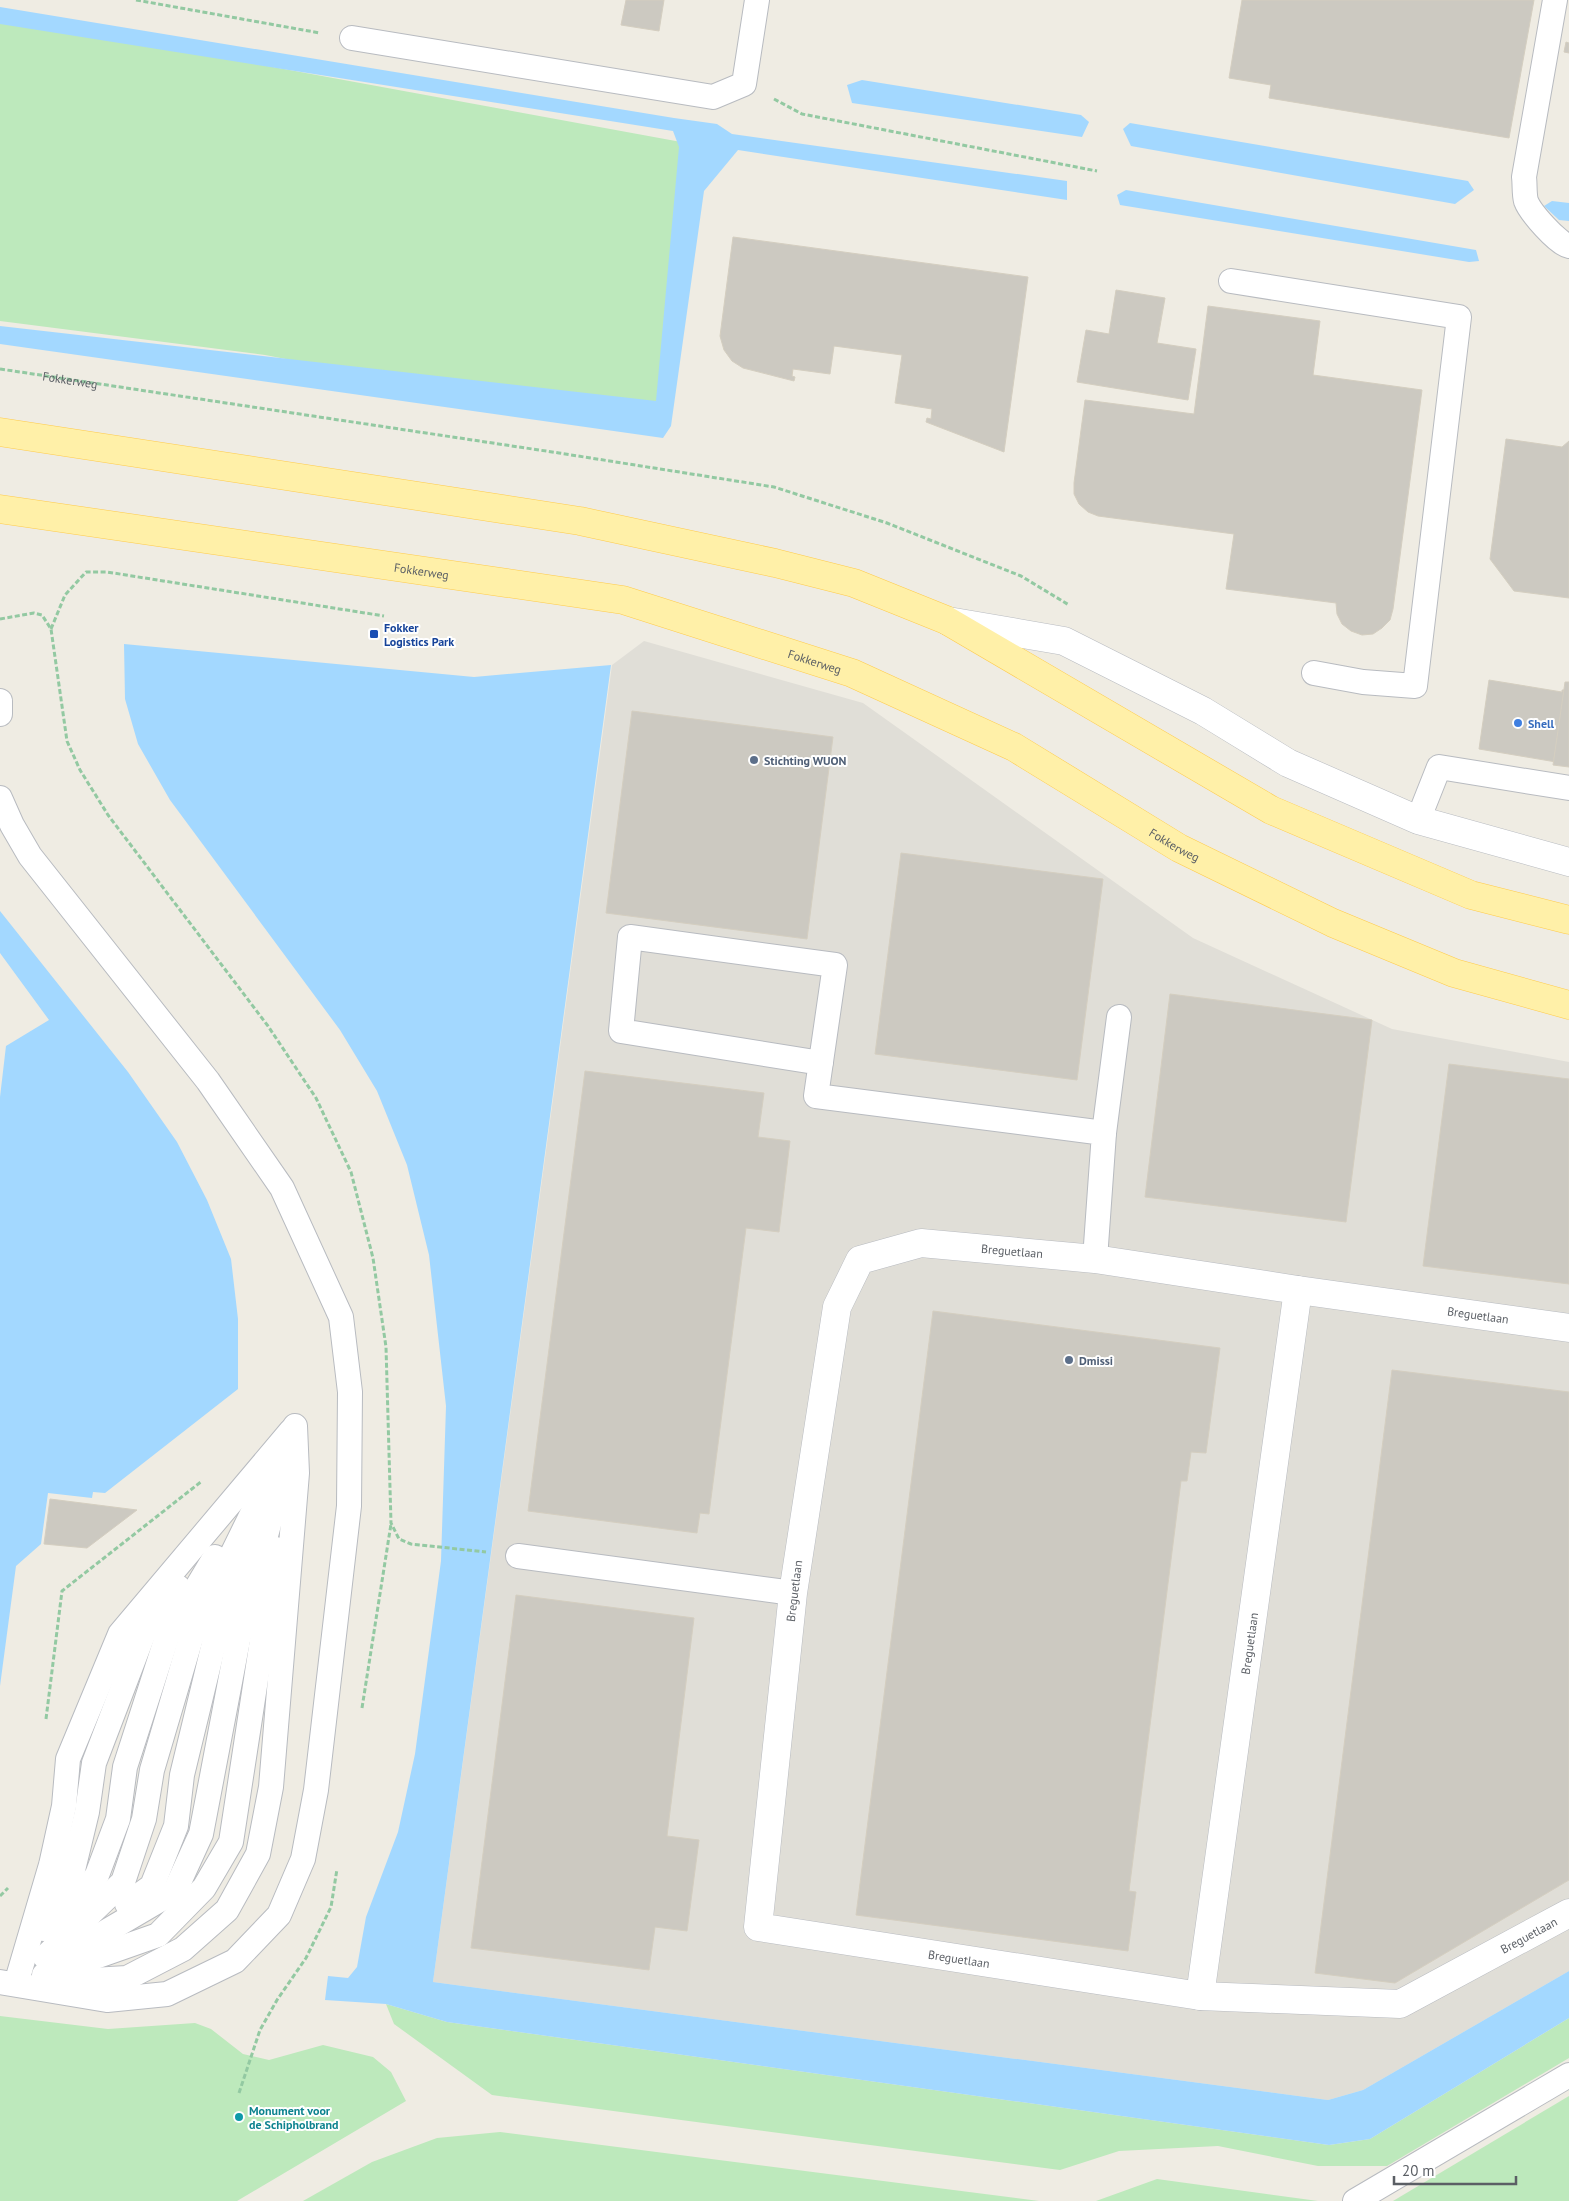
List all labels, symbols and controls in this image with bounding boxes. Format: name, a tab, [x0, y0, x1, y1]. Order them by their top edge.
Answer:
street label: Fokkerweg	[42, 368, 99, 391]
street label: Fokkerweg	[393, 559, 450, 582]
place label: Fokker Logistics Park	[384, 620, 454, 649]
marker: Fokker Logistics Park	[368, 628, 380, 640]
street label: Fokkerweg	[786, 646, 844, 677]
place label: Shell	[1528, 716, 1555, 731]
marker: Shell	[1512, 717, 1524, 729]
place label: Stichting WUON	[764, 753, 847, 768]
marker: Stichting WUON	[748, 754, 760, 766]
street label: Fokkerweg	[1147, 824, 1202, 864]
street label: Breguetlaan	[980, 1241, 1044, 1261]
street label: Breguetlaan	[1446, 1303, 1510, 1327]
place label: Dmissi	[1079, 1353, 1113, 1368]
marker: Dmissi	[1063, 1354, 1075, 1366]
street label: Breguetlaan	[783, 1559, 805, 1623]
street label: Breguetlaan	[1237, 1612, 1261, 1675]
street label: Breguetlaan	[1498, 1913, 1559, 1956]
street label: Breguetlaan	[927, 1946, 991, 1971]
place label: Monument voor de Schipholbrand	[249, 2103, 339, 2132]
marker: Monument voor de Schipholbrand	[233, 2111, 245, 2123]
scale bar	[1394, 2154, 1516, 2186]
text: 20 m	[1402, 2161, 1435, 2180]

